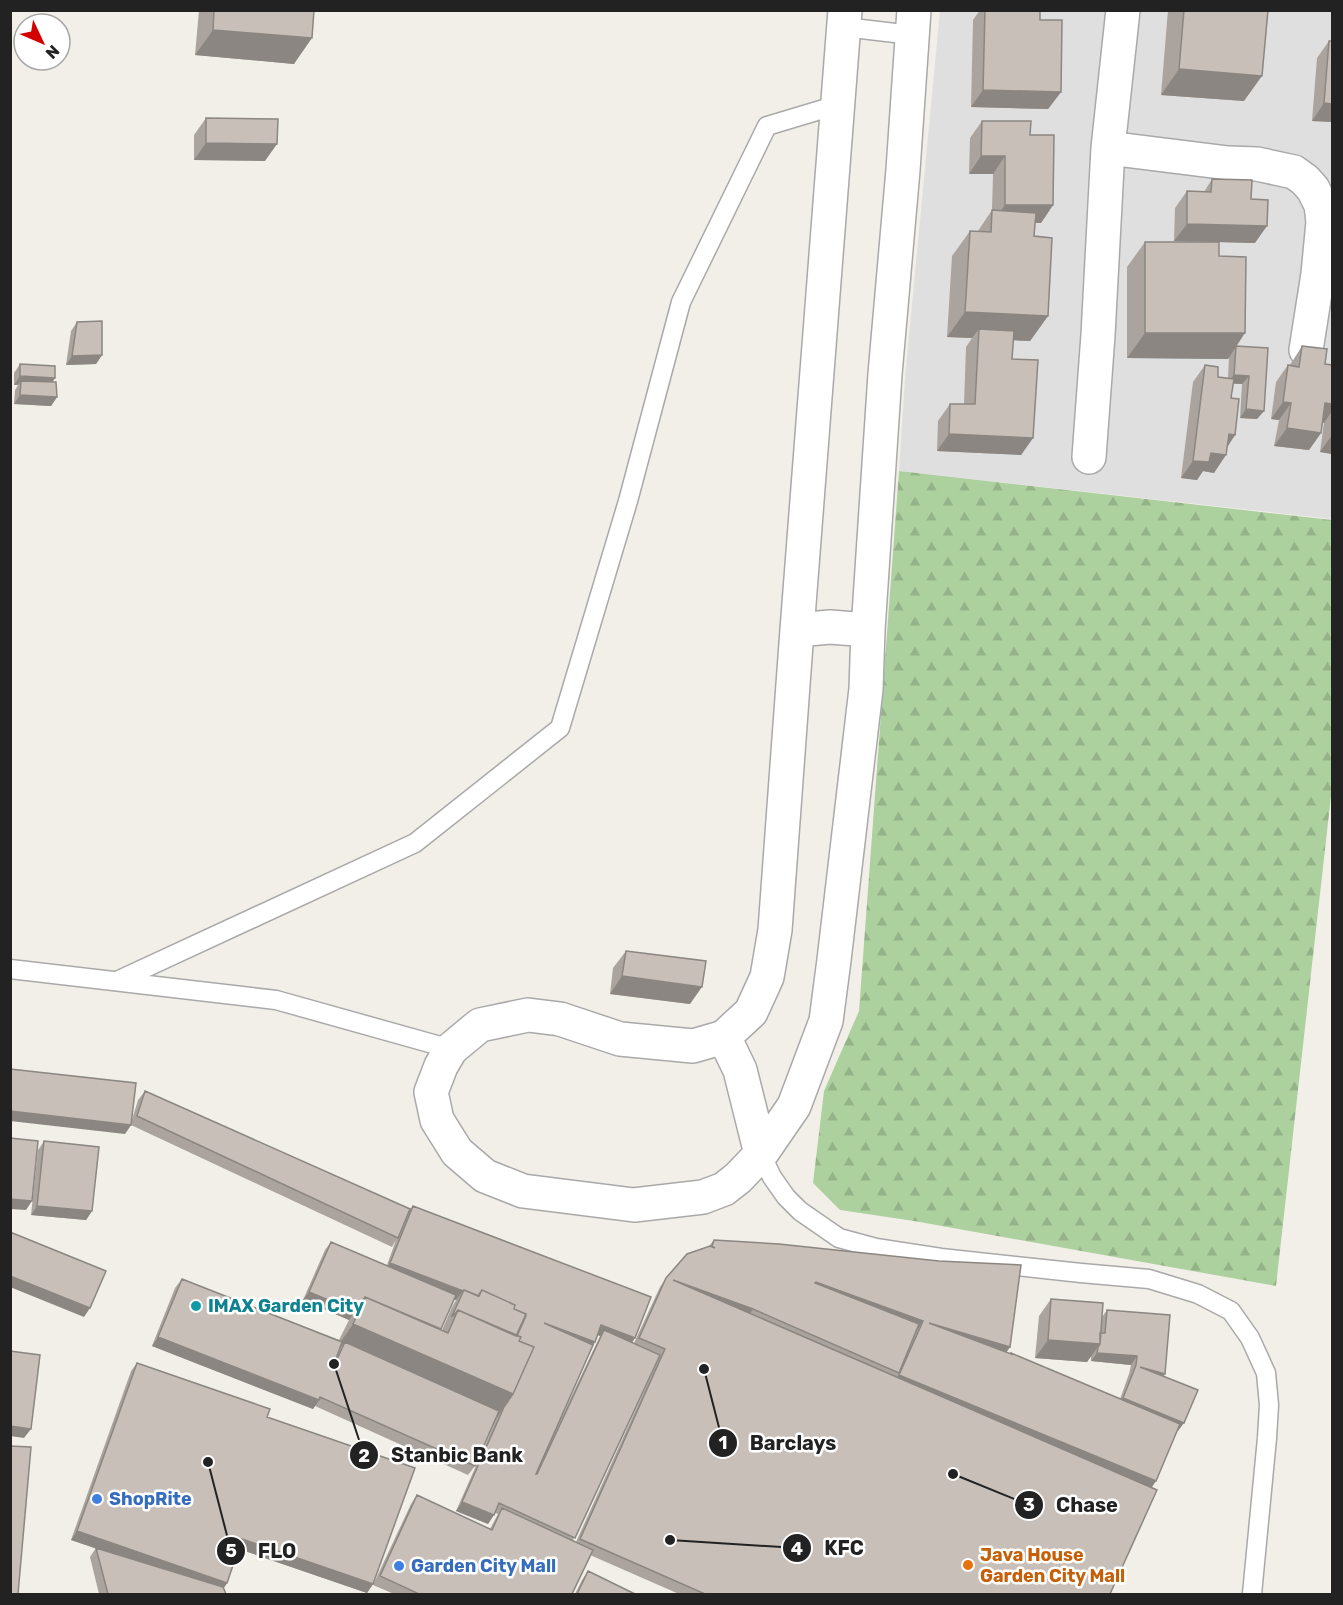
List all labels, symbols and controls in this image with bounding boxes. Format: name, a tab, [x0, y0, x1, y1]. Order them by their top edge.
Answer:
north arrow	[12, 12, 72, 72]
text: N	[42, 41, 63, 63]
place label: IMAX Garden City	[208, 1295, 364, 1317]
marker: IMAX Garden City	[189, 1299, 203, 1313]
callout: Barclays	[708, 1424, 849, 1462]
text: Barclays	[750, 1431, 836, 1455]
text: 1	[719, 1432, 727, 1454]
callout: Stanbic Bank	[349, 1436, 535, 1474]
text: Stanbic Bank	[391, 1443, 523, 1467]
text: 2	[358, 1445, 370, 1467]
callout: Chase	[1014, 1486, 1130, 1524]
place label: ShopRite	[109, 1488, 192, 1510]
marker: ShopRite	[90, 1492, 104, 1506]
text: Chase	[1056, 1493, 1118, 1517]
text: 3	[1023, 1494, 1035, 1516]
callout: KFC	[782, 1529, 875, 1567]
callout: FLO	[216, 1532, 308, 1570]
text: KFC	[824, 1536, 864, 1560]
text: 4	[791, 1538, 803, 1560]
text: FLO	[258, 1539, 296, 1563]
text: 5	[225, 1540, 237, 1562]
place label: Java House Garden City Mall	[980, 1544, 1125, 1587]
place label: Garden City Mall	[411, 1555, 556, 1577]
marker: Java House Garden City Mall	[961, 1558, 975, 1572]
marker: Garden City Mall	[392, 1559, 406, 1573]

